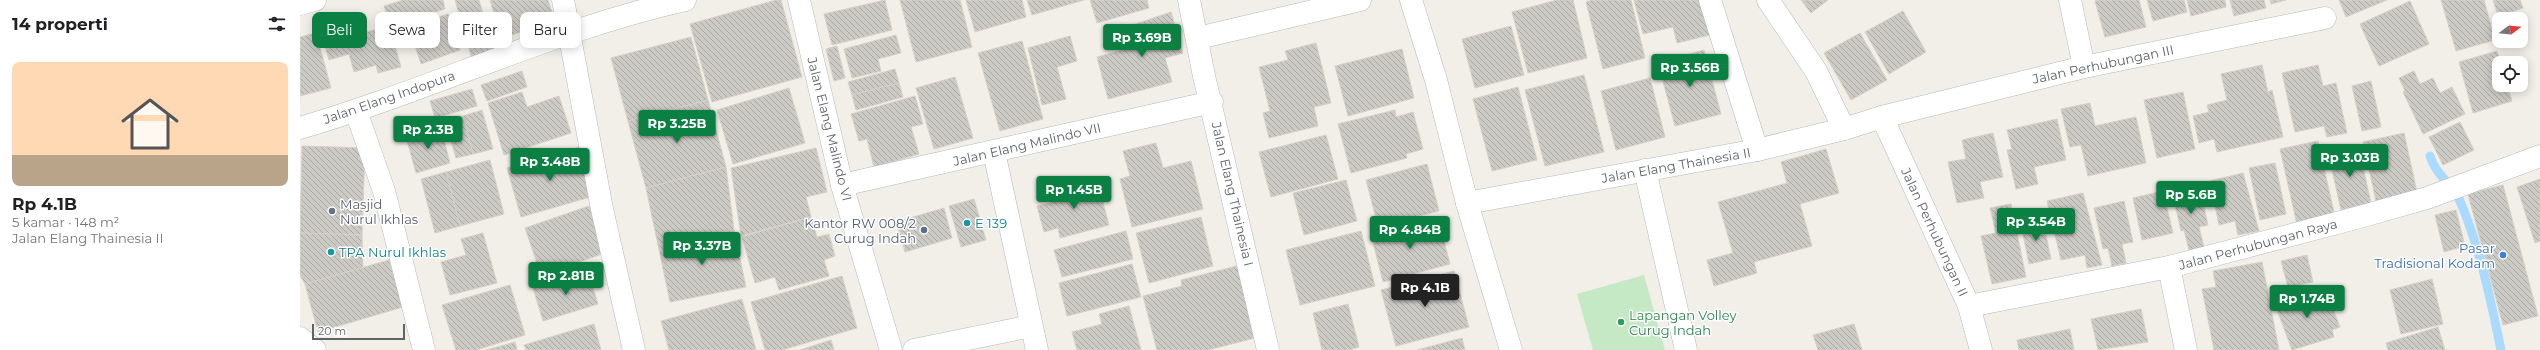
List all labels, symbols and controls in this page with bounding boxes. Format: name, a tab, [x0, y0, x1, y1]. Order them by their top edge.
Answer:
chip: Beli	[312, 12, 367, 48]
chip: Sewa	[375, 12, 440, 48]
chip: Filter	[448, 12, 512, 48]
chip: Baru	[520, 12, 581, 48]
north arrow	[2492, 12, 2528, 48]
map controls	[2492, 12, 2528, 92]
icon: filters	[266, 13, 288, 35]
text: 14 properti	[12, 14, 108, 34]
pin: Rp 3.69B	[1101, 24, 1183, 58]
text: Rp 3.69B	[1112, 29, 1172, 45]
street label: Jalan Perhubungan III	[2030, 41, 2175, 87]
pin: Rp 3.56B	[1649, 54, 1731, 88]
street label: Jalan Elang Malindo VI	[804, 55, 856, 203]
button: locate	[2492, 56, 2528, 92]
text: Rp 3.56B	[1660, 59, 1720, 75]
street label: Jalan Elang Indopura	[320, 67, 457, 127]
icon: home	[114, 88, 186, 160]
pin: Rp 3.25B	[636, 110, 718, 144]
text: Rp 3.25B	[648, 115, 706, 131]
pin: Rp 2.3B	[391, 116, 465, 150]
street label: Jalan Elang Malindo VII	[950, 119, 1103, 169]
street label: Jalan Elang Thainesia I	[1208, 119, 1257, 268]
text: Rp 2.3B	[402, 121, 454, 137]
street label: Jalan Elang Thainesia II	[1599, 144, 1752, 186]
pin: Rp 3.03B	[2309, 144, 2391, 178]
pin: Rp 3.48B	[509, 148, 591, 182]
text: Rp 3.03B	[2320, 149, 2380, 165]
text: Rp 3.48B	[520, 153, 580, 169]
street label: Jalan Perhubungan II	[1898, 164, 1972, 299]
pin: Rp 1.45B	[1033, 176, 1115, 210]
text: Rp 1.45B	[1045, 181, 1103, 197]
pin: Rp 5.6B	[2154, 181, 2228, 215]
text: Rp 5.6B	[2165, 186, 2217, 202]
text: Rp 4.1B	[12, 194, 77, 214]
place label: Masjid Nurul Ikhlas	[340, 196, 418, 227]
marker: Masjid Nurul Ikhlas	[327, 206, 337, 216]
pin: Rp 3.54B	[1995, 208, 2077, 242]
text: Rp 3.54B	[2006, 213, 2066, 229]
text: 5 kamar · 148 m²	[12, 214, 119, 230]
place label: Kantor RW 008/2 Curug Indah	[804, 215, 916, 246]
place label: E 139	[975, 215, 1007, 231]
street label: Jalan Perhubungan Raya	[2176, 215, 2339, 273]
pin: Rp 4.84B	[1369, 216, 1451, 250]
marker: E 139	[962, 218, 972, 228]
text: Rp 4.84B	[1379, 221, 1441, 237]
marker: Kantor RW 008/2 Curug Indah	[919, 225, 929, 235]
text: Jalan Elang Thainesia II	[12, 230, 163, 246]
pin: Rp 3.37B	[661, 232, 743, 266]
text: Rp 3.37B	[672, 237, 732, 253]
place label: Pasar Tradisional Kodam	[2374, 240, 2495, 271]
place label: TPA Nurul Ikhlas	[339, 244, 446, 260]
marker: TPA Nurul Ikhlas	[326, 247, 336, 257]
marker: Pasar Tradisional Kodam	[2498, 250, 2508, 260]
pin: Rp 2.81B	[525, 262, 607, 296]
text: Rp 2.81B	[537, 267, 595, 283]
pin: Rp 4.1B	[1388, 274, 1462, 308]
text: Rp 4.1B	[1400, 279, 1450, 295]
pin: Rp 1.74B	[2266, 285, 2348, 319]
text: Rp 1.74B	[2279, 290, 2335, 306]
place label: Lapangan Volley Curug Indah	[1629, 307, 1738, 338]
marker: Lapangan Volley Curug Indah	[1616, 317, 1626, 327]
scale bar	[312, 322, 405, 341]
text: 20 m	[318, 324, 346, 338]

